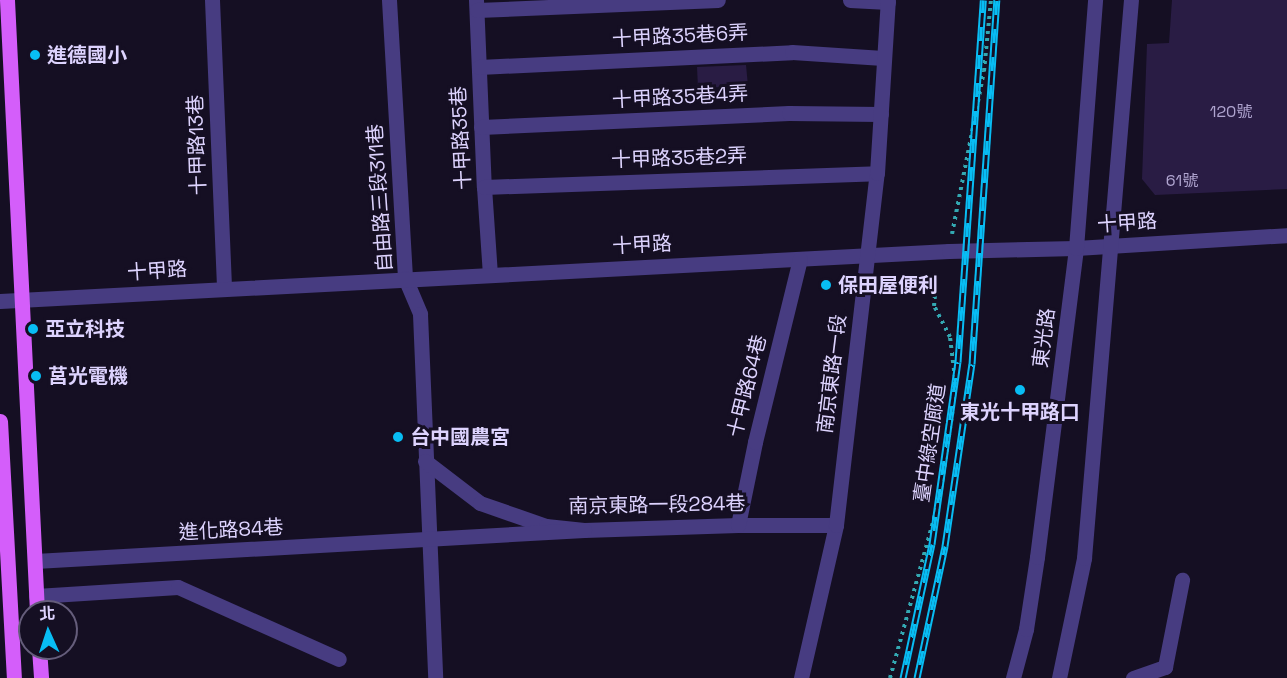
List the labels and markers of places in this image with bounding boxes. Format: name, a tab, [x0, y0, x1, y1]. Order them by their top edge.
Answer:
place label: 進德國小	[47, 43, 127, 67]
marker: 進德國小	[28, 48, 42, 62]
place label: 保田屋便利	[838, 273, 938, 297]
marker: 保田屋便利	[819, 278, 833, 292]
place label: 亞立科技	[45, 317, 125, 341]
marker: 亞立科技	[26, 322, 40, 336]
place label: 莒光電機	[48, 364, 128, 388]
marker: 莒光電機	[29, 369, 43, 383]
marker: 東光十甲路口	[1013, 383, 1027, 397]
place label: 東光十甲路口	[960, 400, 1080, 424]
place label: 台中國農宮	[410, 425, 510, 449]
marker: 台中國農宮	[391, 430, 405, 444]

